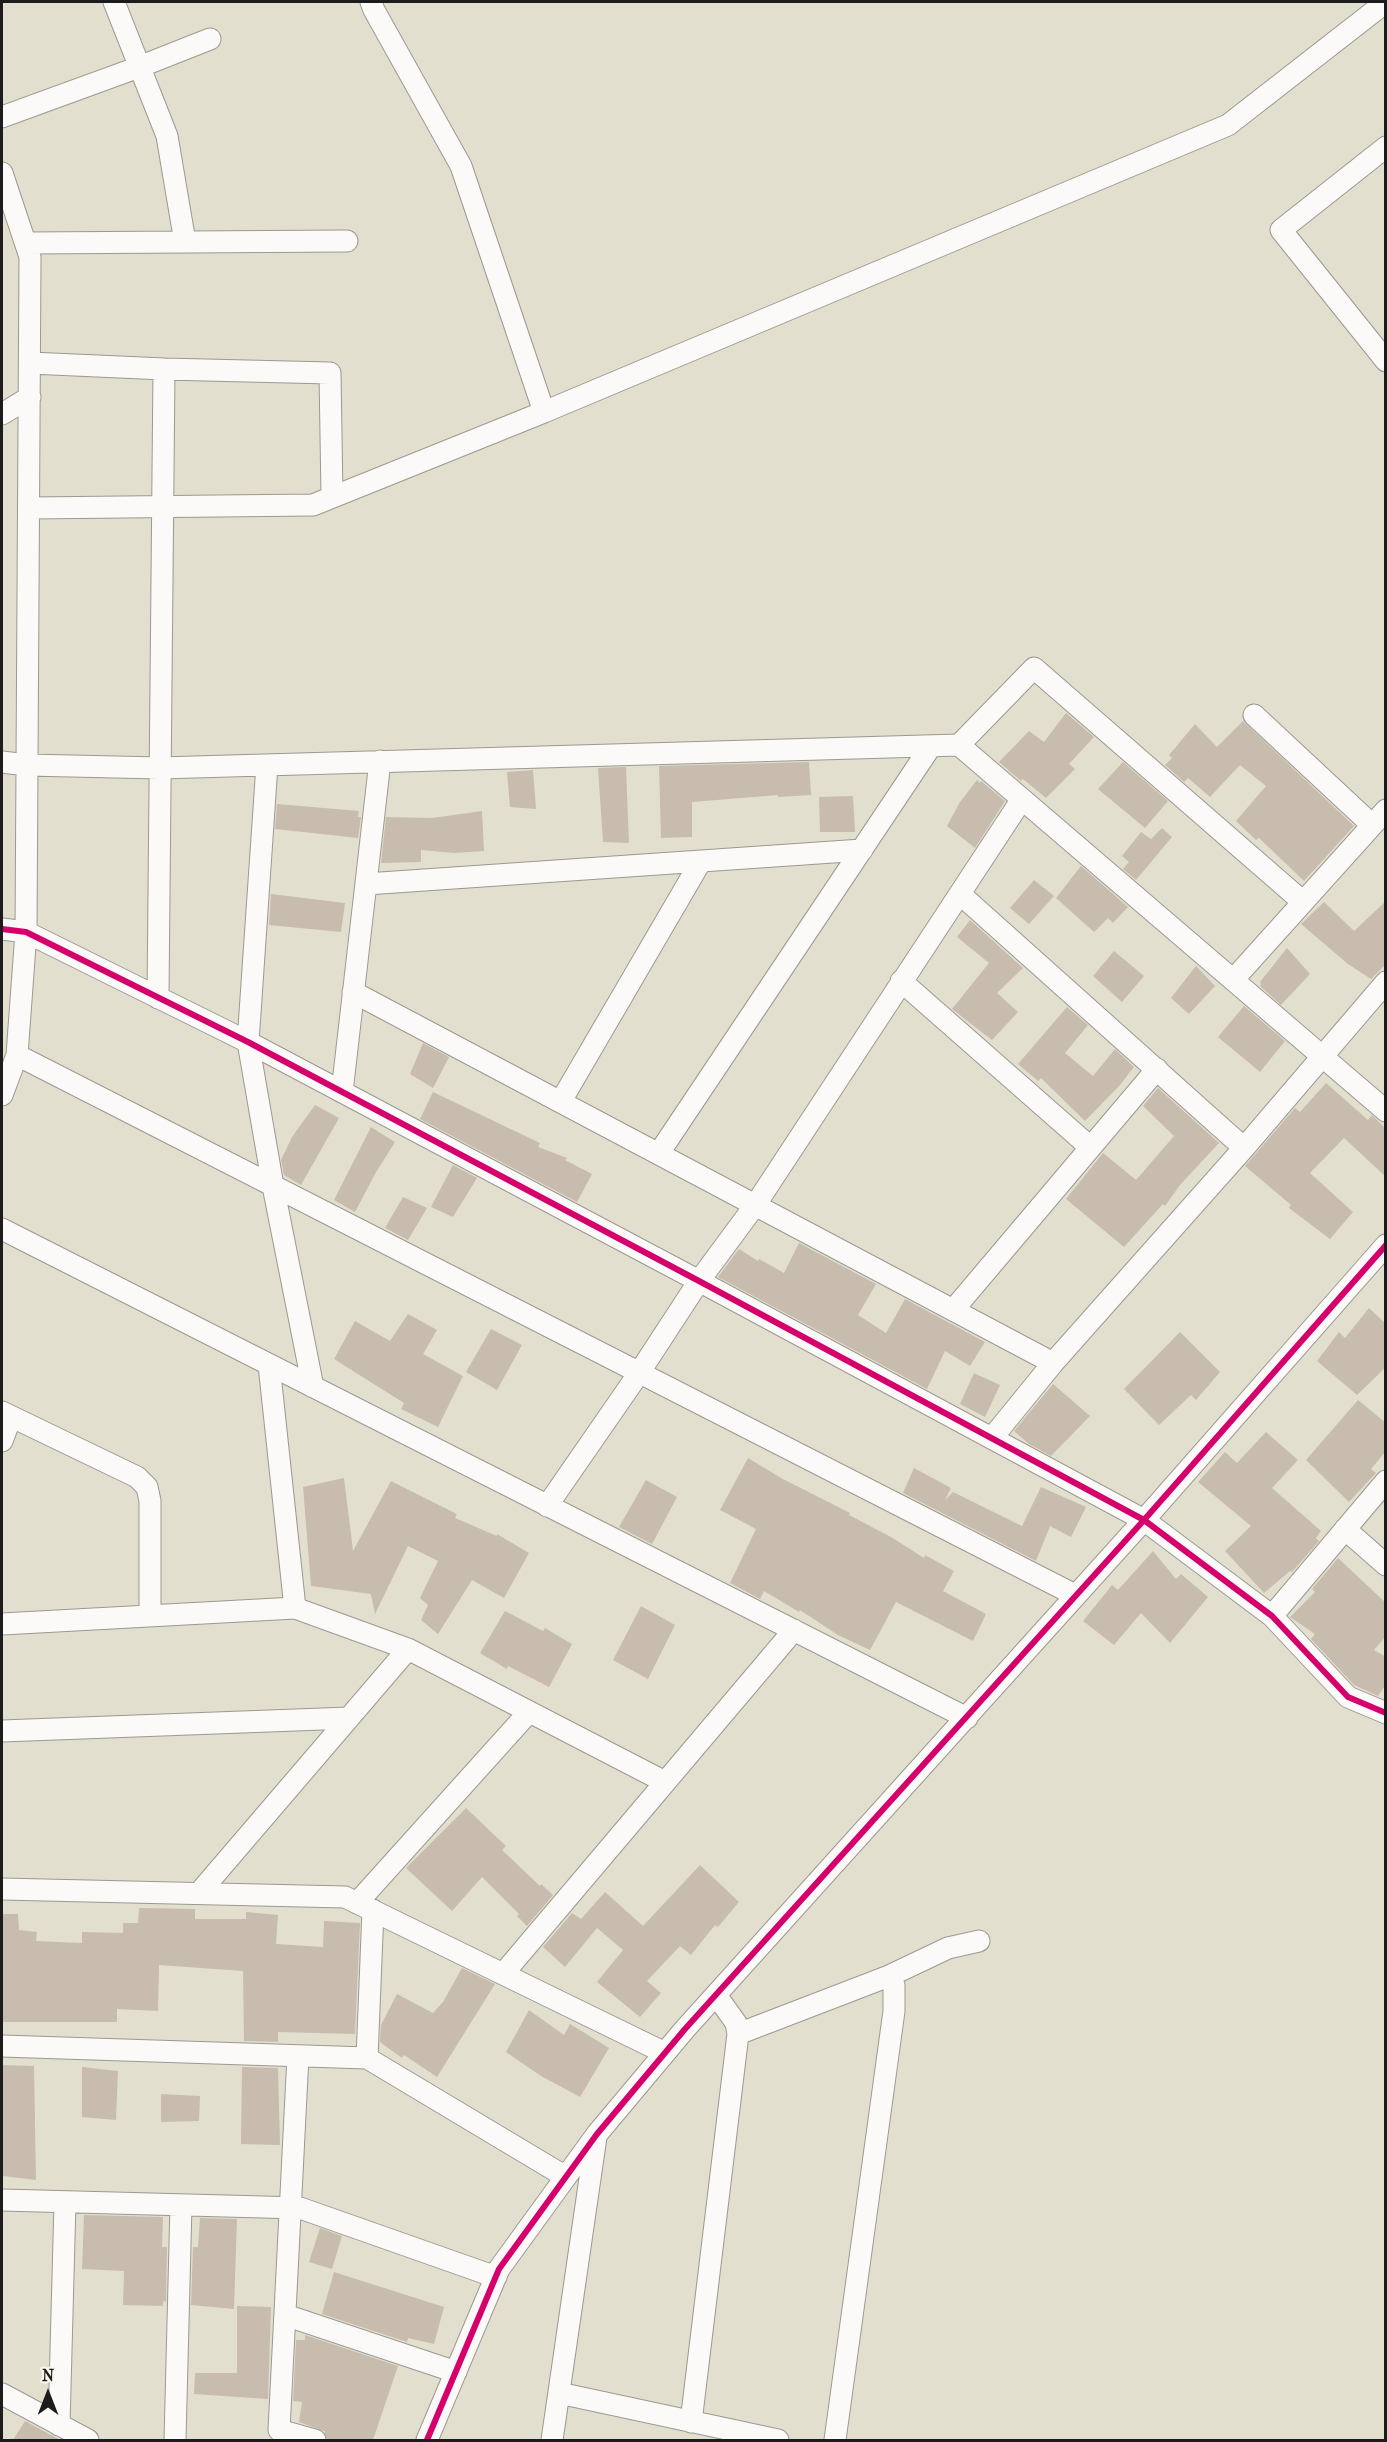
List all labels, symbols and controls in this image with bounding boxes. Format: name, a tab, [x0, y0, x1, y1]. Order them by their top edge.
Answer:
north arrow	[18, 2364, 78, 2424]
text: N	[42, 2366, 54, 2385]

